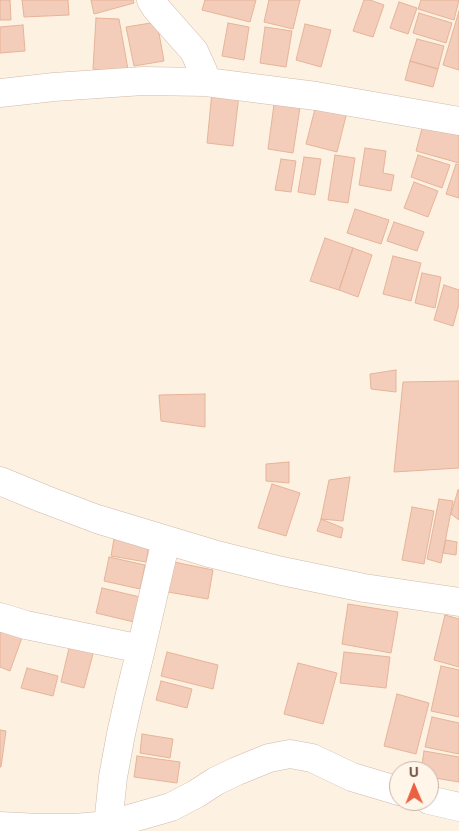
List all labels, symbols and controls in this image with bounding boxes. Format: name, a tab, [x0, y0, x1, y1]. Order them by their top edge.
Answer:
north arrow	[389, 761, 439, 811]
text: U	[408, 762, 419, 781]

